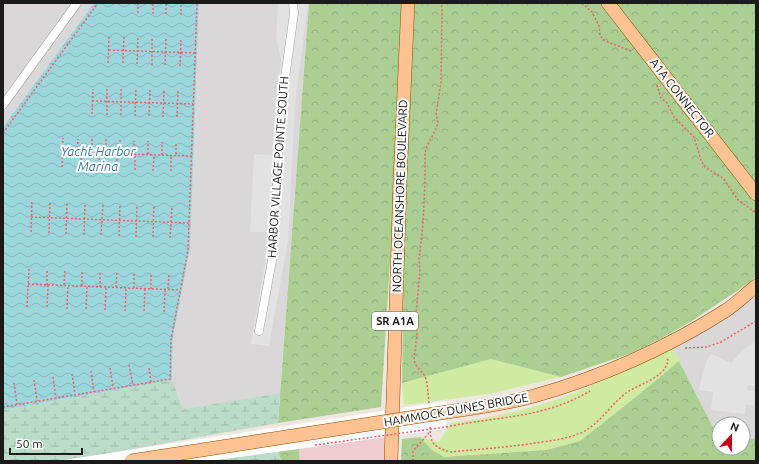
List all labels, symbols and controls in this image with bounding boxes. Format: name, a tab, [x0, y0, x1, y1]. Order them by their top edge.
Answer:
street label: A1A CONNECTOR	[648, 56, 717, 140]
street label: HARBOR VILLAGE POINTE SOUTH	[265, 76, 290, 258]
street label: NORTH OCEANSHORE BOULEVARD	[390, 99, 409, 293]
water label: Yacht Harbor Marina	[61, 144, 136, 173]
road number: SR A1A	[372, 312, 418, 330]
street label: HAMMOCK DUNES BRIDGE	[383, 390, 529, 429]
north arrow	[711, 416, 751, 456]
text: N	[729, 420, 741, 434]
scale bar	[10, 430, 82, 456]
text: 50 m	[16, 437, 43, 450]

